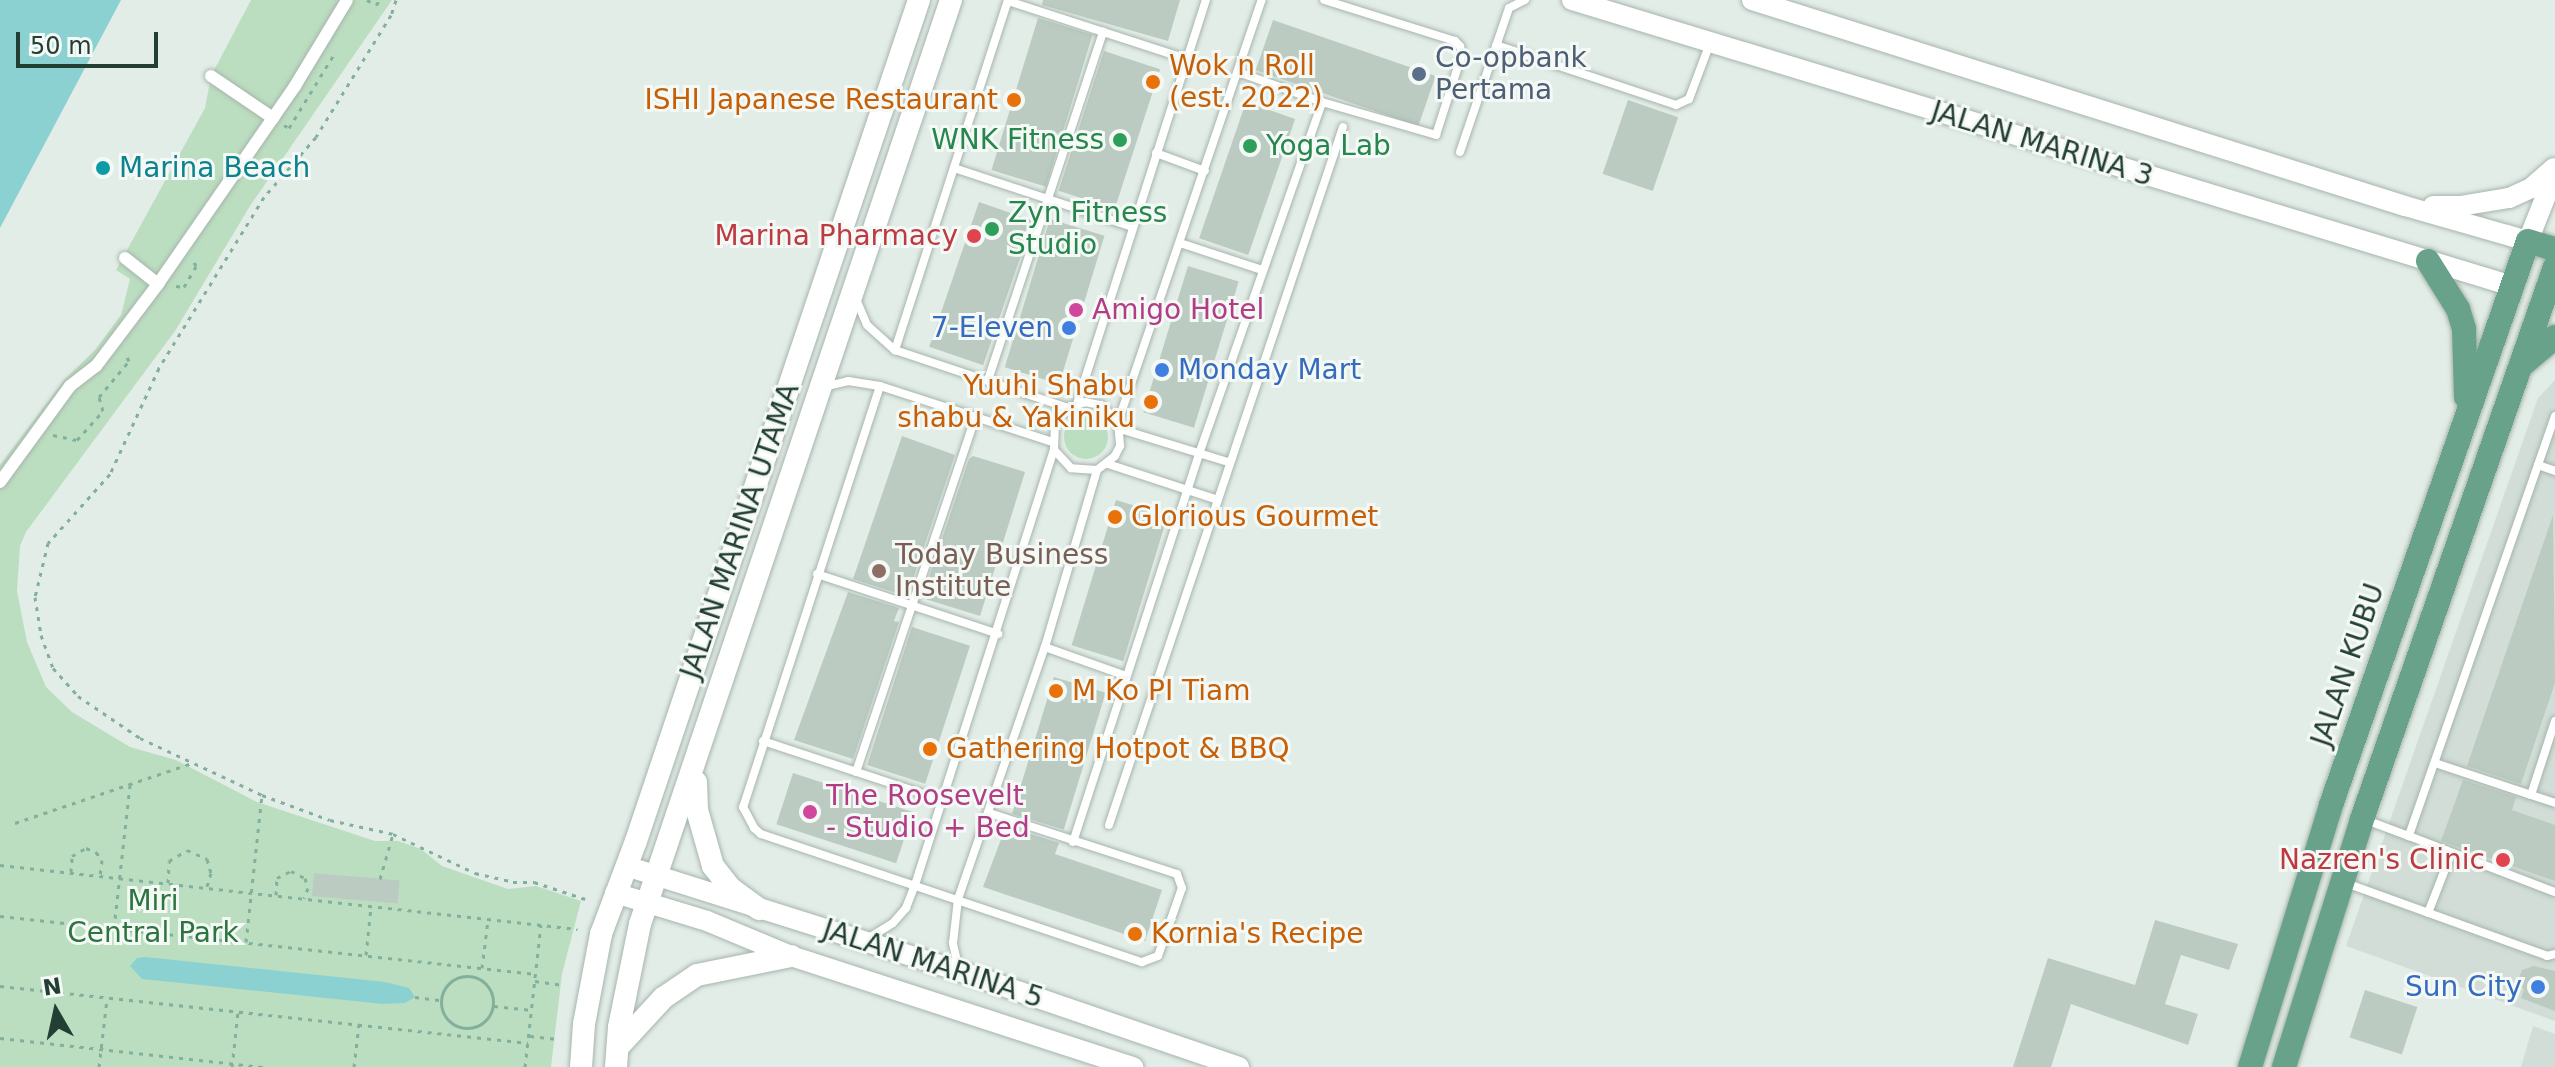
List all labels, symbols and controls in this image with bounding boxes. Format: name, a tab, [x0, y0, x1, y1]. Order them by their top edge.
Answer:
scale bar	[20, 16, 162, 66]
text: 50 m	[30, 32, 92, 60]
place label: Co-opbank Pertama	[1435, 41, 1587, 107]
place label: Wok n Roll (est. 2022)	[1169, 49, 1323, 115]
marker: Co-opbank Pertama	[1410, 65, 1428, 83]
marker: Wok n Roll (est. 2022)	[1144, 73, 1162, 91]
place label: ISHI Japanese Restaurant	[644, 83, 998, 117]
marker: ISHI Japanese Restaurant	[1005, 91, 1023, 109]
street label: JALAN MARINA 3	[1927, 94, 2157, 194]
place label: WNK Fitness	[931, 123, 1104, 157]
place label: Yoga Lab	[1266, 129, 1391, 163]
marker: WNK Fitness	[1111, 131, 1129, 149]
marker: Yoga Lab	[1241, 137, 1259, 155]
place label: Marina Beach	[119, 151, 310, 185]
marker: Marina Beach	[94, 159, 112, 177]
place label: Zyn Fitness Studio	[1008, 196, 1167, 262]
place label: Marina Pharmacy	[714, 219, 958, 253]
marker: Zyn Fitness Studio	[983, 220, 1001, 238]
marker: Marina Pharmacy	[965, 227, 983, 245]
place label: Amigo Hotel	[1092, 293, 1264, 327]
marker: Amigo Hotel	[1067, 301, 1085, 319]
place label: 7-Eleven	[931, 311, 1053, 345]
marker: 7-Eleven	[1060, 319, 1078, 337]
place label: Monday Mart	[1178, 353, 1361, 387]
marker: Monday Mart	[1153, 361, 1171, 379]
place label: Yuuhi Shabu shabu & Yakiniku	[897, 369, 1135, 435]
street label: JALAN MARINA UTAMA	[674, 379, 806, 683]
marker: Yuuhi Shabu shabu & Yakiniku	[1142, 393, 1160, 411]
place label: Glorious Gourmet	[1131, 500, 1378, 534]
marker: Glorious Gourmet	[1106, 508, 1124, 526]
place label: Today Business Institute	[895, 538, 1108, 604]
marker: Today Business Institute	[870, 562, 888, 580]
street label: JALAN KUBU	[2304, 579, 2392, 751]
place label: M Ko PI Tiam	[1072, 674, 1251, 708]
marker: M Ko PI Tiam	[1047, 682, 1065, 700]
place label: Gathering Hotpot & BBQ	[946, 732, 1290, 766]
marker: Gathering Hotpot & BBQ	[921, 740, 939, 758]
place label: The Roosevelt - Studio + Bed	[826, 779, 1030, 845]
marker: The Roosevelt - Studio + Bed	[801, 803, 819, 821]
place label: Nazren's Clinic	[2279, 843, 2485, 877]
marker: Nazren's Clinic	[2492, 849, 2514, 871]
park label: Miri Central Park	[67, 884, 239, 950]
street label: JALAN MARINA 5	[818, 912, 1048, 1016]
place label: Kornia's Recipe	[1151, 917, 1364, 951]
marker: Kornia's Recipe	[1126, 925, 1144, 943]
place label: Sun City	[2405, 970, 2522, 1004]
north arrow	[16, 971, 96, 1051]
text: N	[41, 973, 63, 1001]
marker: Sun City	[2529, 978, 2547, 996]

